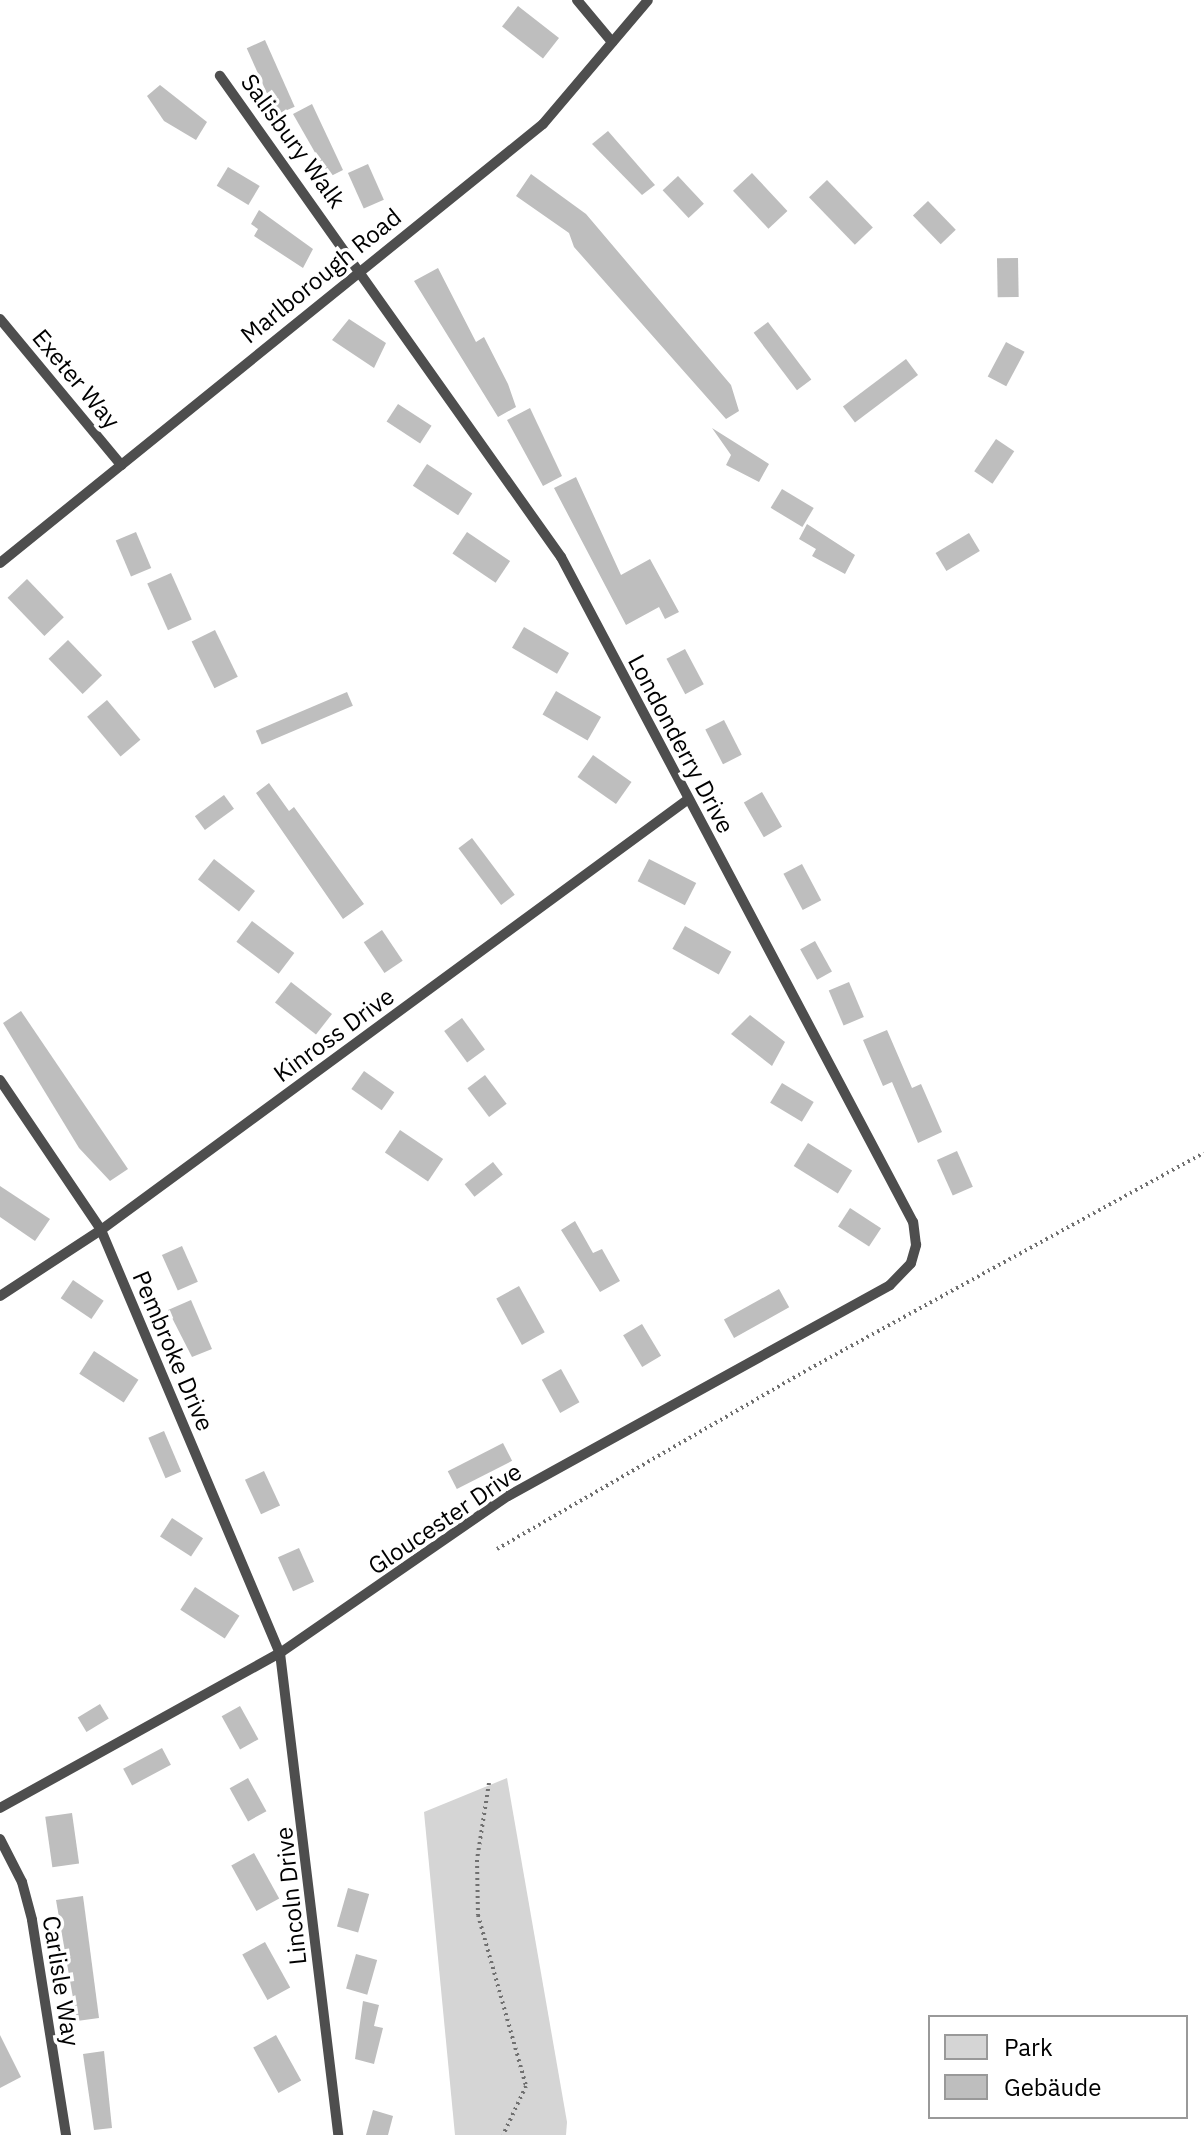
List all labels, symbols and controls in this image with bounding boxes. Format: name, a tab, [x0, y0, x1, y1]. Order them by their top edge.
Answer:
street label: Salisbury Walk	[235, 68, 351, 214]
street label: Marlborough Road	[235, 203, 407, 349]
street label: Exeter Way	[26, 323, 126, 435]
street label: Londonderry Drive	[622, 650, 740, 838]
street label: Kinross Drive	[268, 982, 400, 1088]
street label: Pembroke Drive	[126, 1267, 220, 1435]
street label: Gloucester Drive	[363, 1457, 527, 1581]
street label: Lincoln Drive	[269, 1826, 313, 1966]
street label: Carlisle Way	[36, 1914, 86, 2048]
legend	[928, 2015, 1188, 2119]
text: Park	[1004, 2031, 1053, 2063]
text: Gebäude	[1004, 2071, 1101, 2103]

